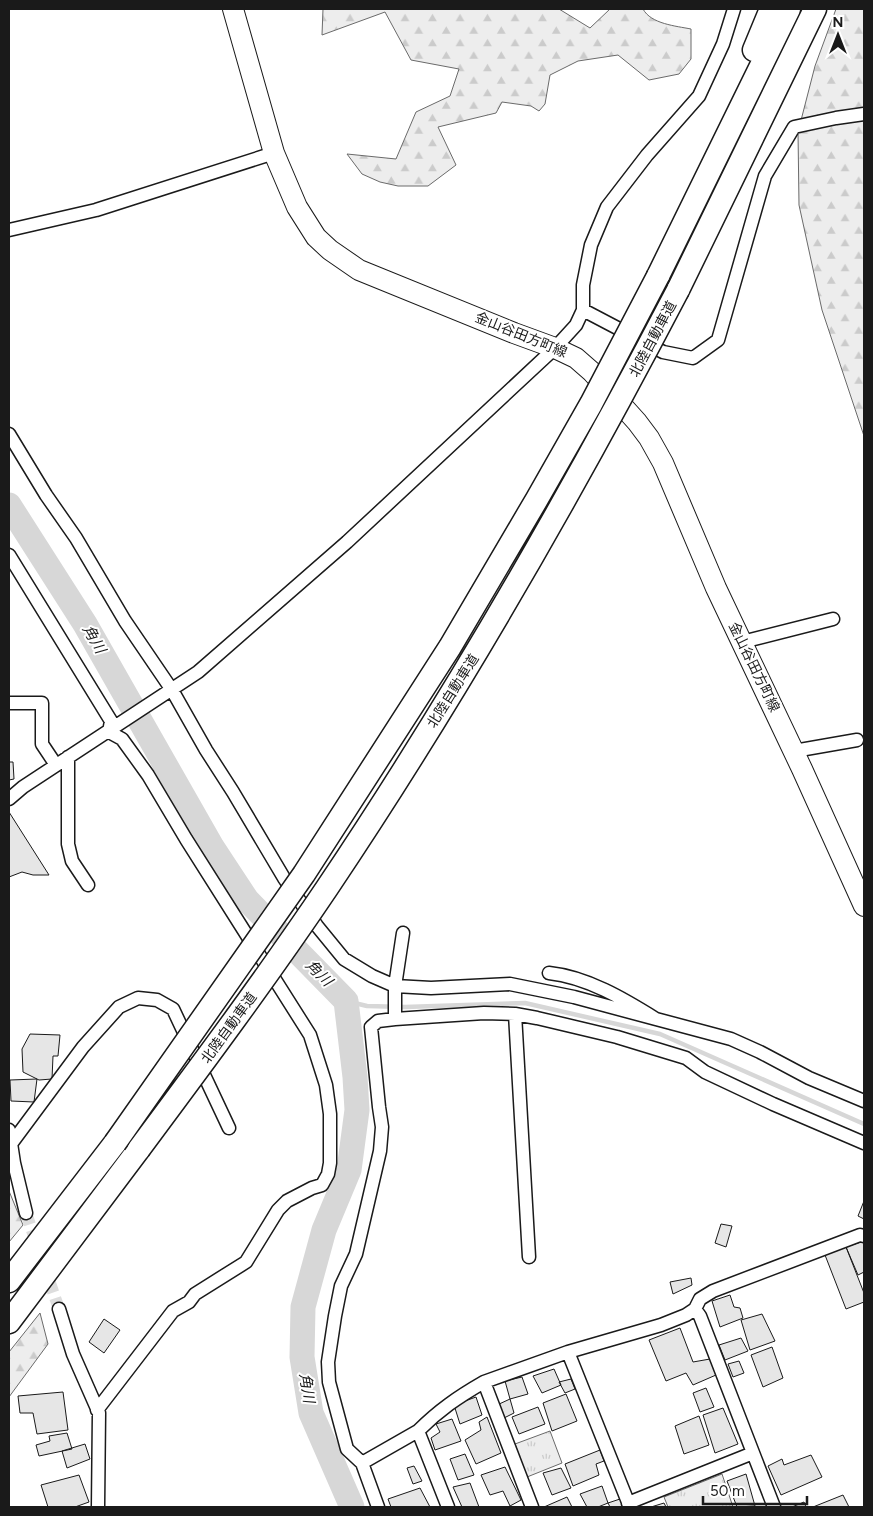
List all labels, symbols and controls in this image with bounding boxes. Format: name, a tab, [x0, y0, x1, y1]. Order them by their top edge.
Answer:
north arrow	[813, 10, 863, 60]
text: N	[833, 14, 843, 31]
street label: 北陸自動車道	[626, 298, 680, 380]
street label: 金山谷田方町線	[472, 309, 570, 361]
street label: 金山谷田方町線	[725, 619, 783, 715]
water label: 角川	[79, 622, 110, 658]
street label: 北陸自動車道	[424, 651, 482, 731]
water label: 角川	[302, 956, 337, 991]
street label: 北陸自動車道	[197, 989, 261, 1067]
water label: 角川	[296, 1372, 319, 1406]
scale bar	[703, 1474, 807, 1506]
text: 50 m	[710, 1482, 745, 1500]

